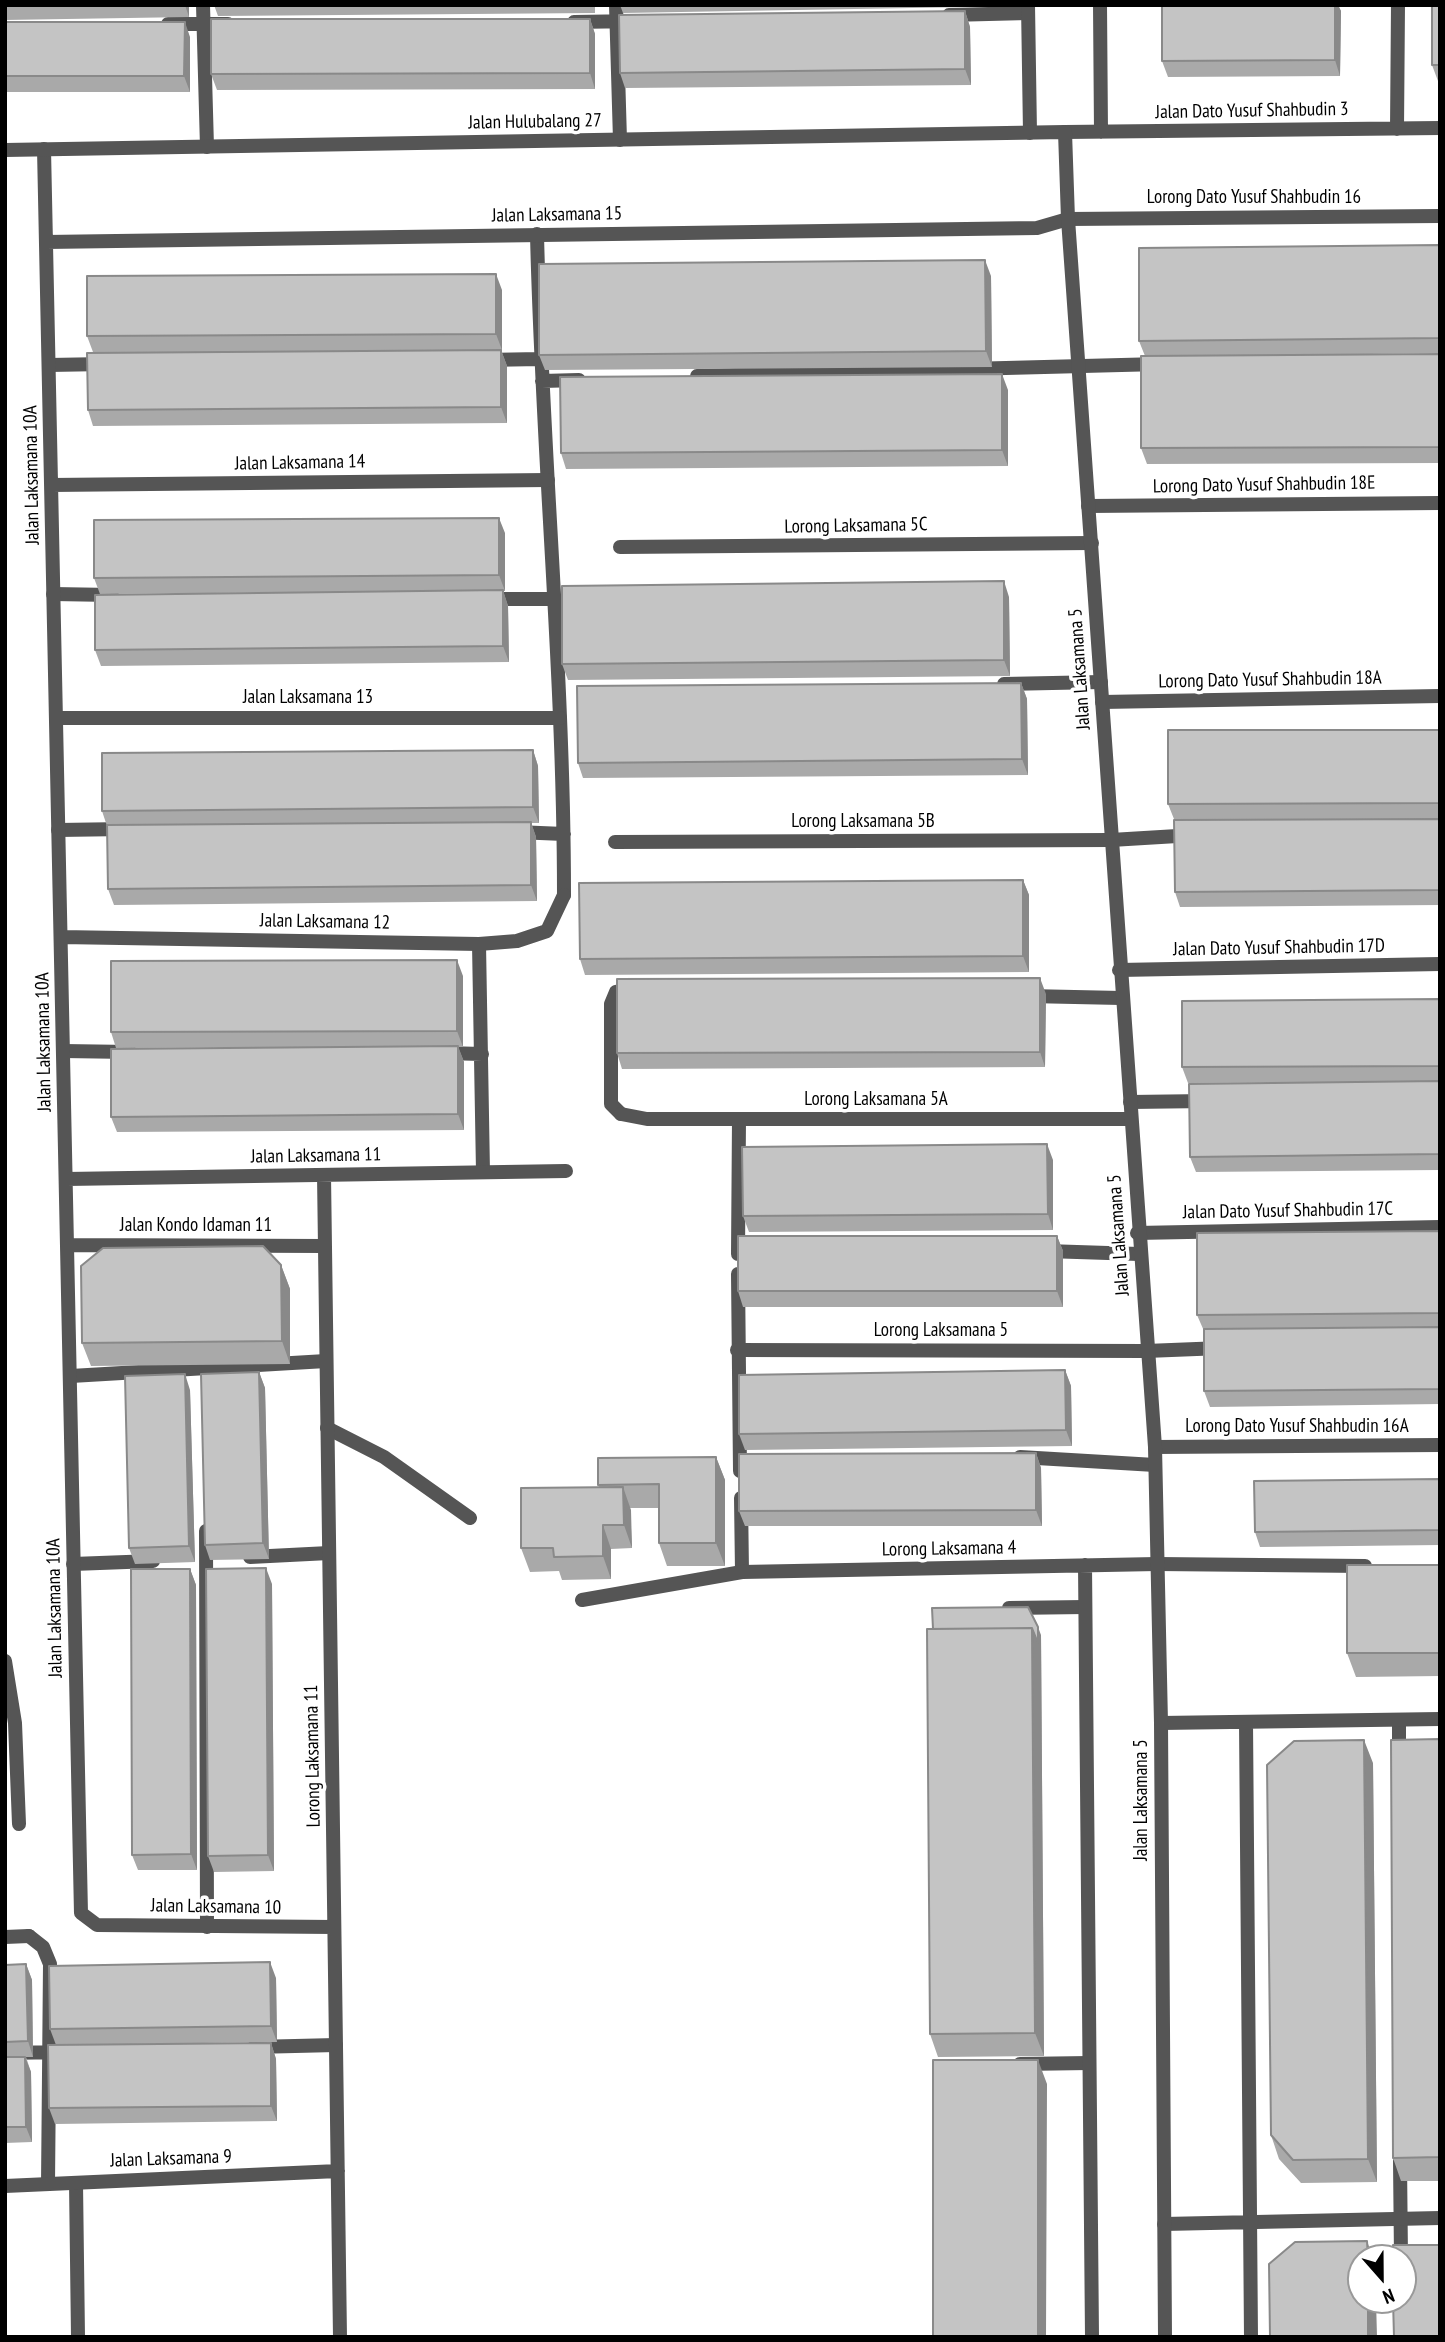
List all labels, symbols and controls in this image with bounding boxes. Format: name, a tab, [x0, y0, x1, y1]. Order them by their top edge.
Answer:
street label: Jalan Dato Yusuf Shahbudin 3	[1155, 98, 1349, 124]
street label: Jalan Hulubalang 27	[468, 109, 602, 135]
street label: Lorong Dato Yusuf Shahbudin 16	[1147, 187, 1361, 209]
street label: Jalan Laksamana 15	[492, 202, 622, 228]
street label: Jalan Laksamana 10A	[19, 405, 45, 545]
street label: Jalan Laksamana 14	[235, 450, 365, 476]
street label: Lorong Dato Yusuf Shahbudin 18E	[1153, 472, 1375, 498]
street label: Lorong Laksamana 5C	[784, 513, 928, 539]
street label: Jalan Laksamana 5	[1064, 608, 1096, 730]
street label: Lorong Dato Yusuf Shahbudin 18A	[1158, 667, 1382, 693]
street label: Jalan Laksamana 13	[243, 687, 373, 709]
street label: Lorong Laksamana 5B	[791, 811, 935, 833]
street label: Jalan Laksamana 12	[260, 909, 390, 935]
street label: Jalan Dato Yusuf Shahbudin 17D	[1173, 935, 1385, 961]
street label: Jalan Laksamana 10A	[31, 972, 57, 1112]
street label: Lorong Laksamana 5A	[804, 1089, 948, 1111]
street label: Jalan Laksamana 11	[251, 1143, 381, 1169]
street label: Jalan Laksamana 5	[1103, 1174, 1135, 1296]
street label: Jalan Dato Yusuf Shahbudin 17C	[1183, 1198, 1393, 1224]
street label: Jalan Kondo Idaman 11	[120, 1215, 272, 1237]
street label: Lorong Laksamana 5	[874, 1320, 1008, 1342]
street label: Lorong Dato Yusuf Shahbudin 16A	[1185, 1416, 1409, 1438]
street label: Lorong Laksamana 4	[882, 1536, 1016, 1562]
street label: Jalan Laksamana 10A	[42, 1538, 68, 1678]
street label: Lorong Laksamana 11	[300, 1684, 326, 1828]
street label: Jalan Laksamana 5	[1131, 1739, 1153, 1861]
street label: Jalan Laksamana 10	[151, 1894, 281, 1920]
street label: Jalan Laksamana 9	[110, 2145, 232, 2173]
north arrow	[1347, 2244, 1417, 2314]
text: N	[1380, 2284, 1398, 2310]

